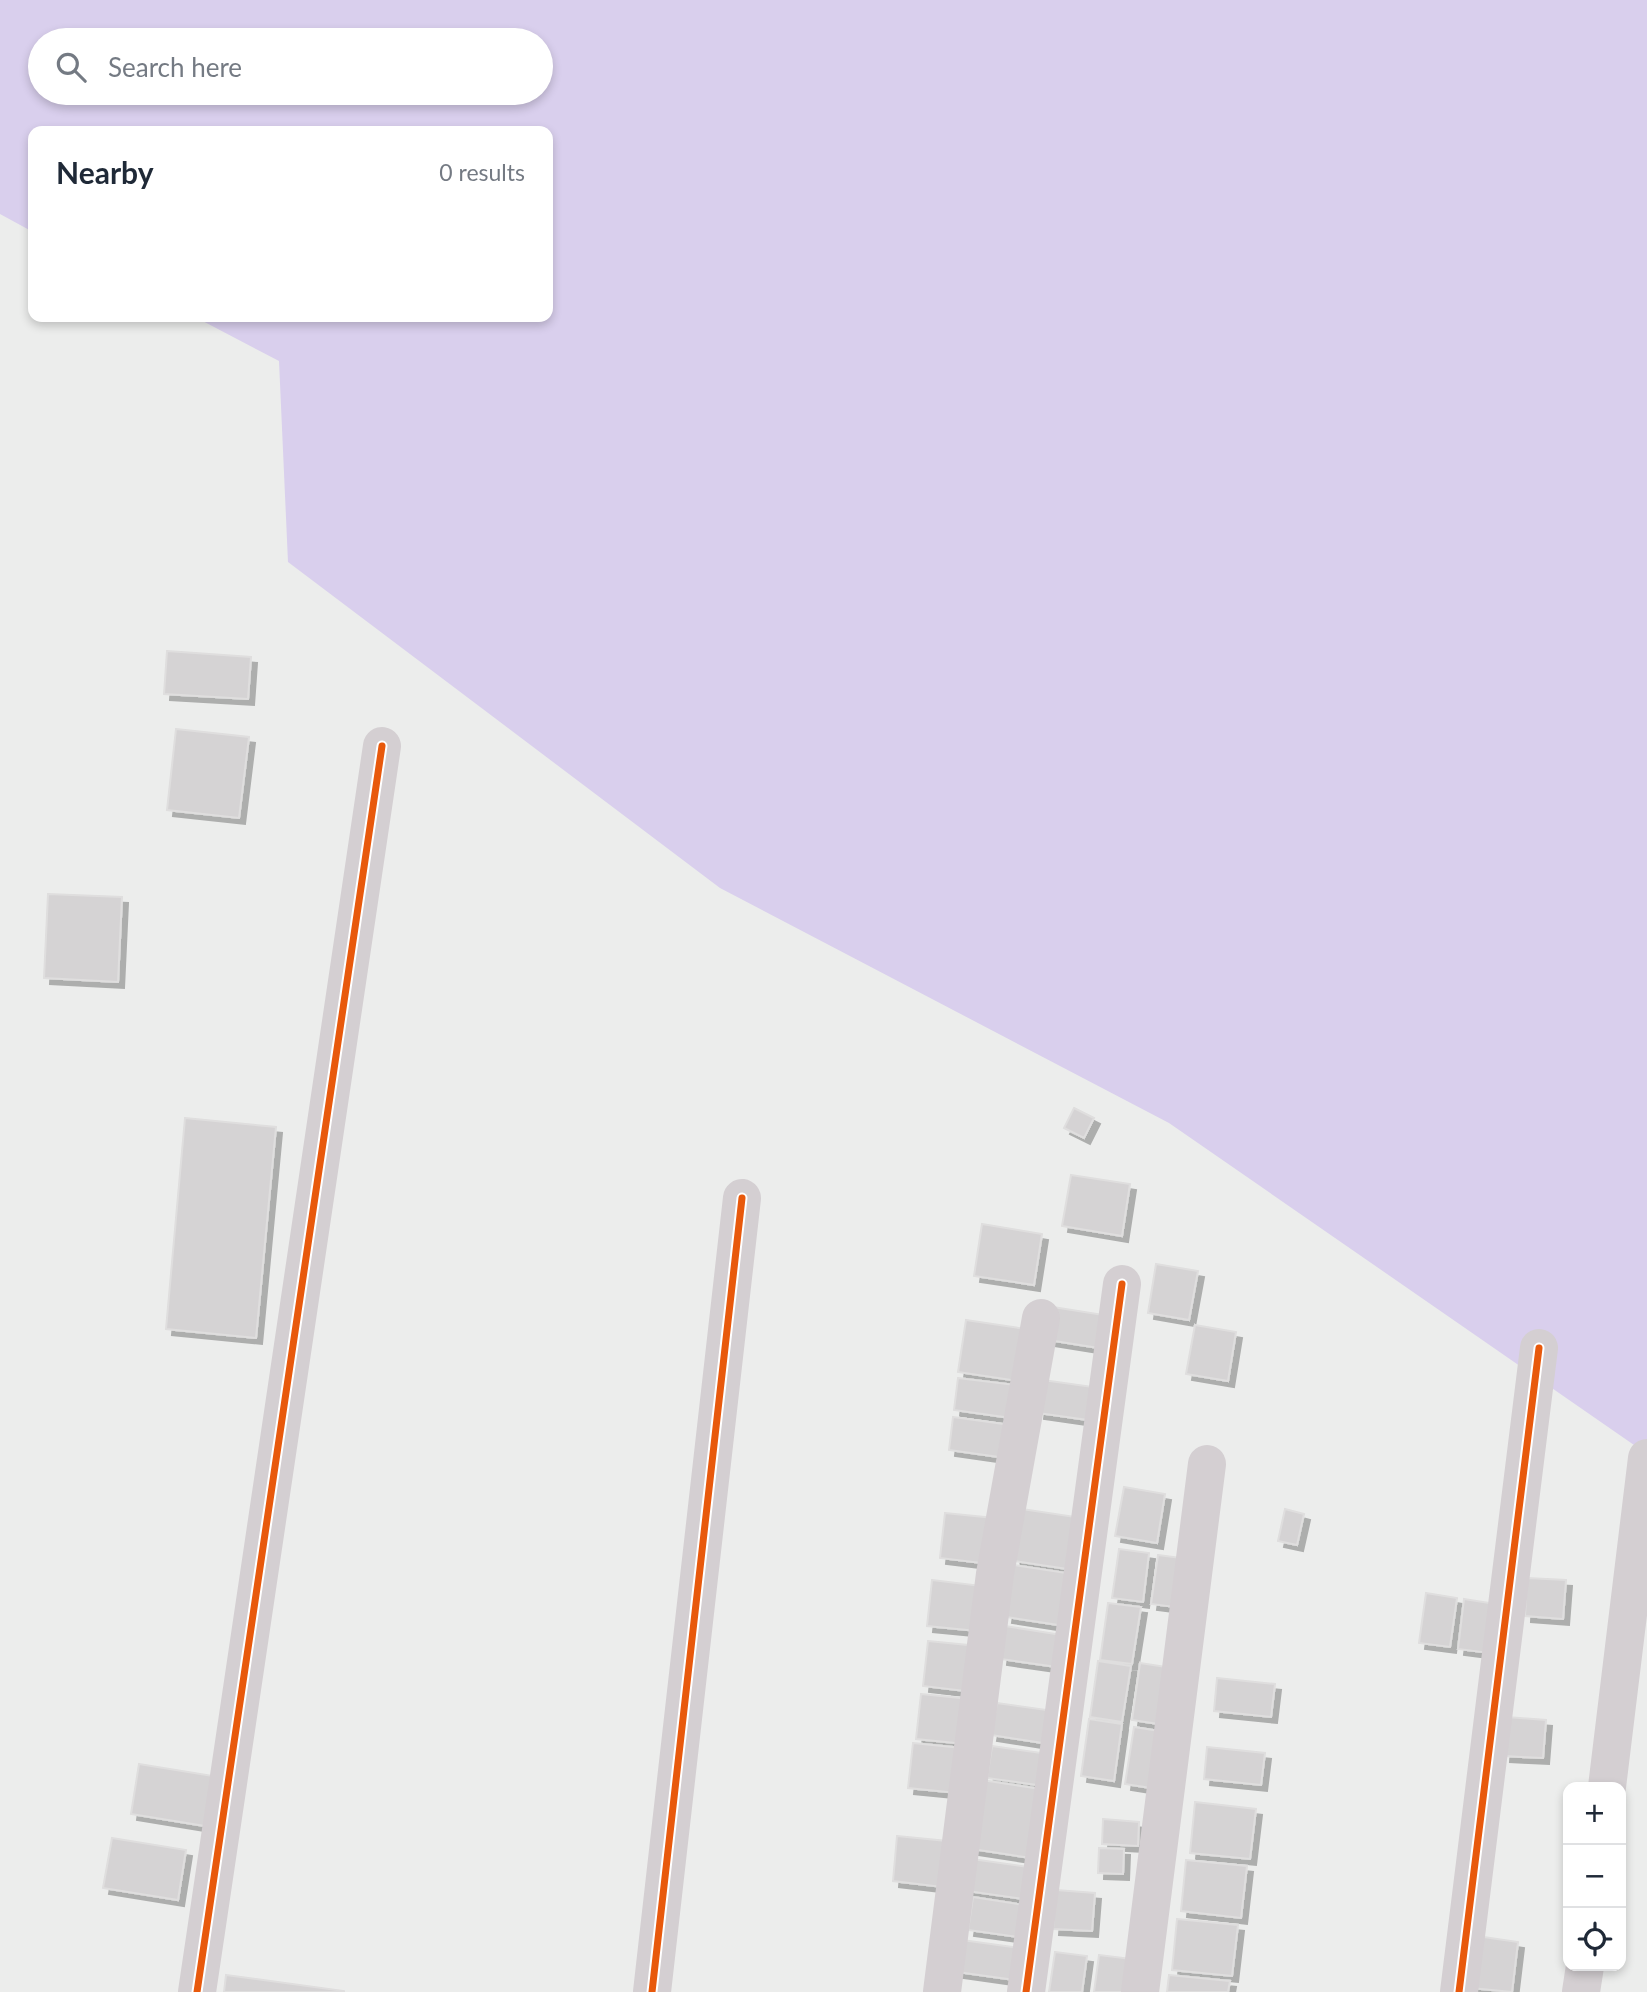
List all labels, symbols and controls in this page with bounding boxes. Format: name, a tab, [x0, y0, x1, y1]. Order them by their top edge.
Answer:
search box	[28, 28, 553, 105]
icon: search	[52, 48, 90, 86]
text: Search here	[108, 51, 242, 83]
text: Nearby	[56, 154, 154, 190]
text: 0 results	[439, 158, 525, 186]
map controls	[1563, 1782, 1626, 1971]
button: +	[1563, 1782, 1626, 1845]
button: −	[1563, 1845, 1626, 1908]
button: locate	[1563, 1908, 1626, 1971]

